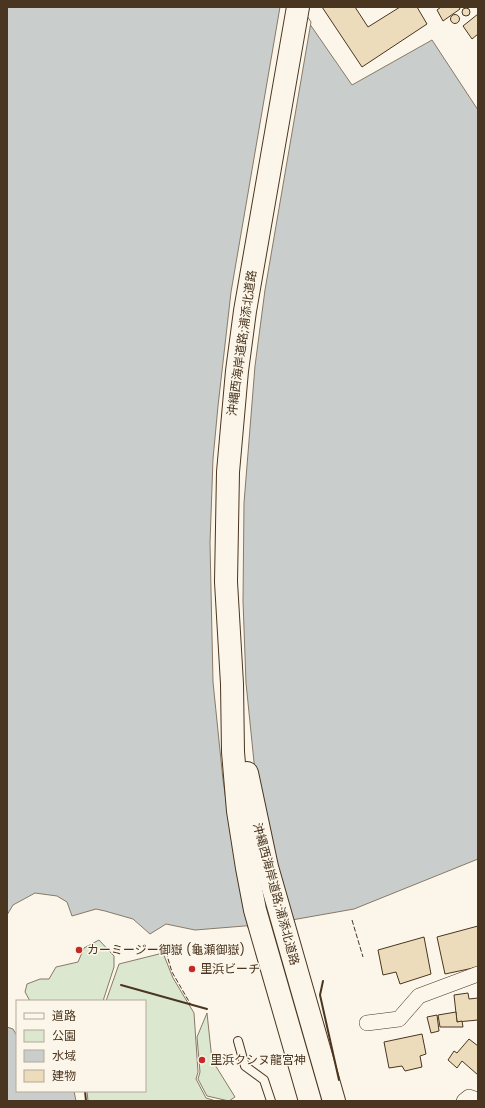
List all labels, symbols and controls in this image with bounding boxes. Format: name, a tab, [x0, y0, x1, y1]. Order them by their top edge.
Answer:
street label: 沖縄西海岸道路;浦添北道路	[223, 269, 260, 417]
street label: 沖縄西海岸道路;浦添北道路	[249, 821, 304, 967]
place label: カーミージー御嶽 (龜瀬御嶽)	[87, 941, 245, 958]
marker: カーミージー御嶽 (龜瀬御嶽)	[74, 945, 84, 955]
place label: 里浜ビーチ	[200, 960, 260, 977]
marker: 里浜ビーチ	[187, 964, 197, 974]
legend	[16, 1000, 146, 1092]
text: 道路	[52, 1007, 76, 1024]
text: 公園	[52, 1027, 76, 1044]
text: 水域	[52, 1047, 76, 1064]
place label: 里浜クシヌ龍宮神	[210, 1051, 306, 1068]
marker: 里浜クシヌ龍宮神	[197, 1055, 207, 1065]
text: 建物	[52, 1067, 76, 1084]

